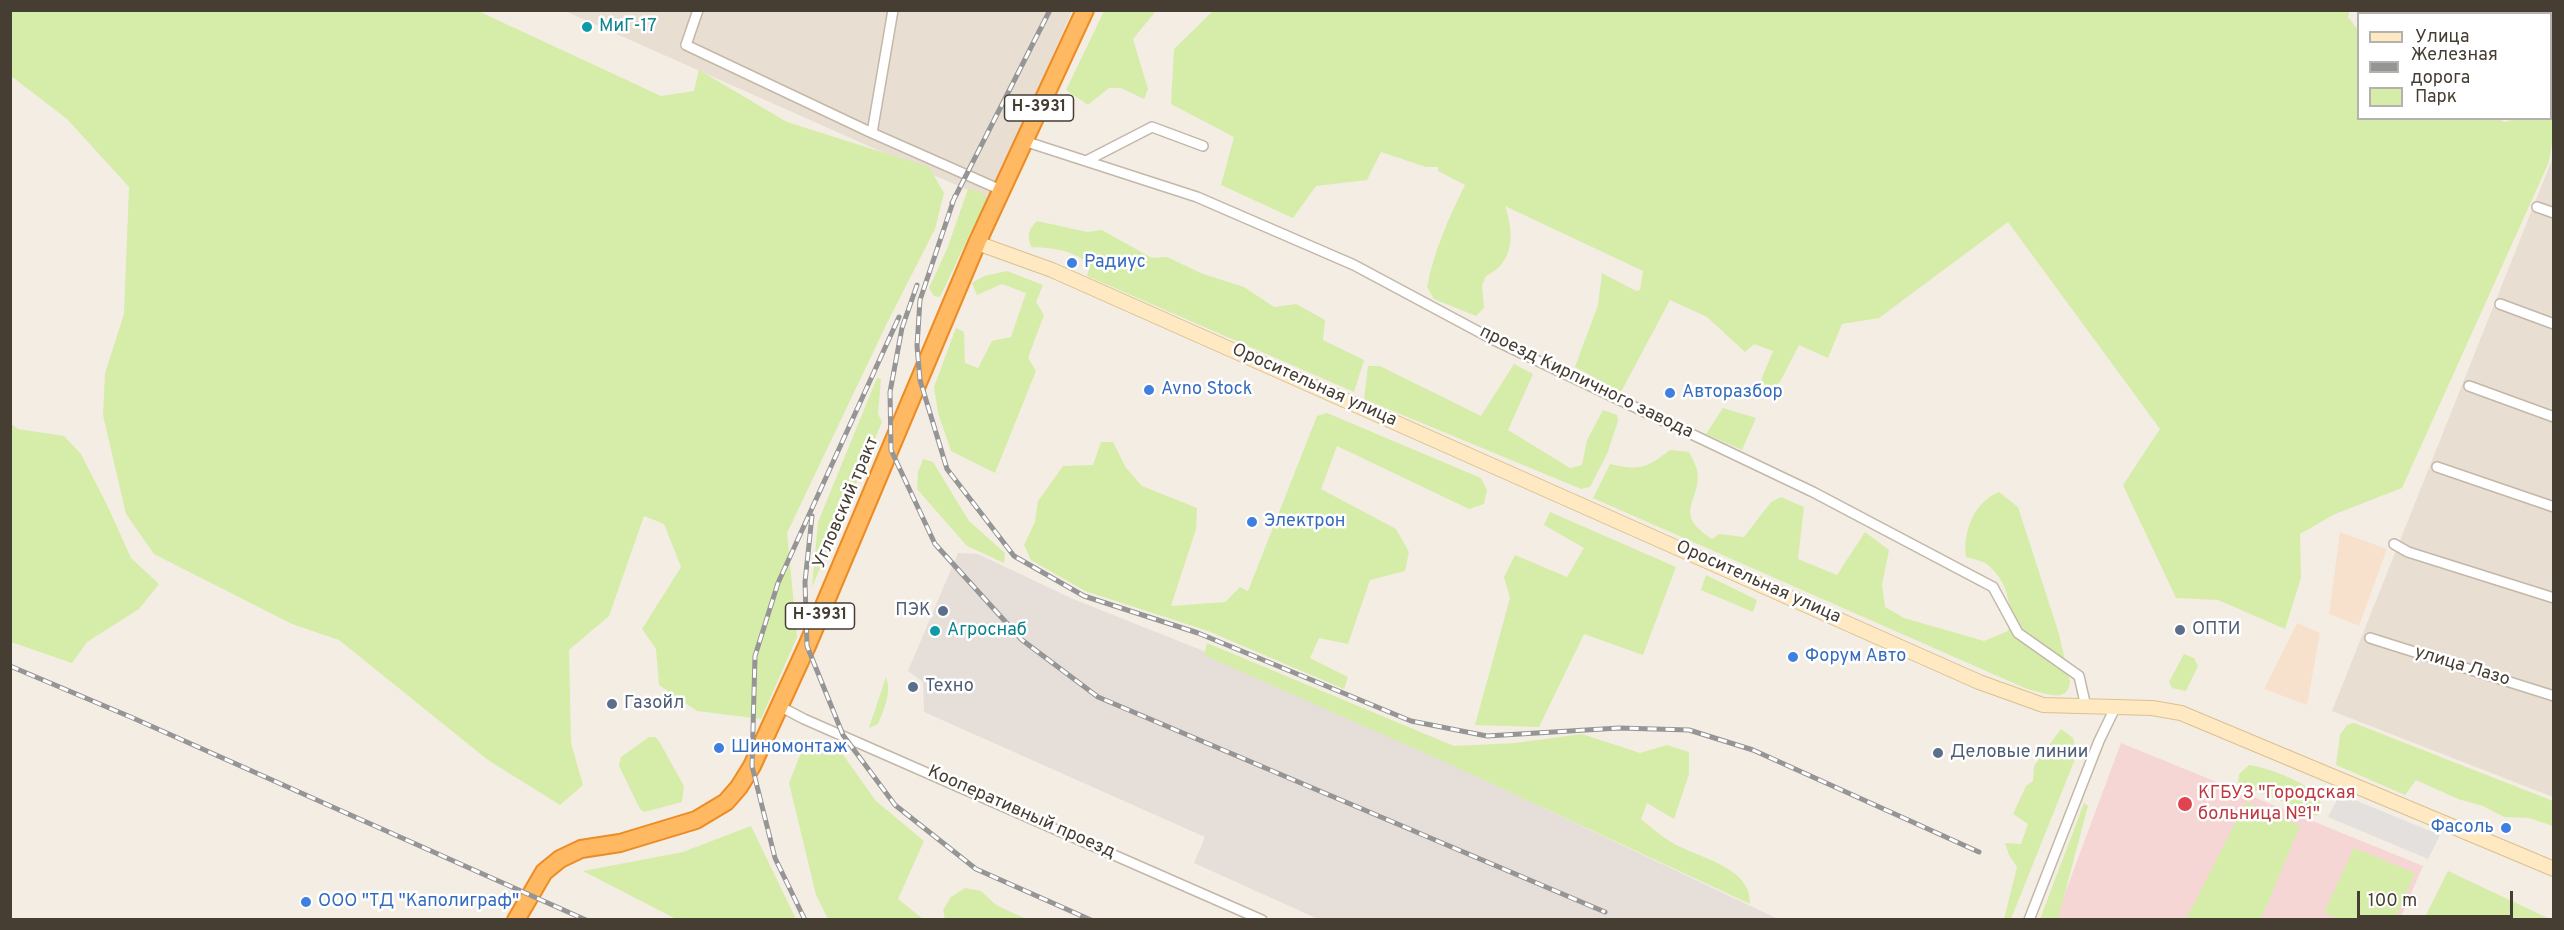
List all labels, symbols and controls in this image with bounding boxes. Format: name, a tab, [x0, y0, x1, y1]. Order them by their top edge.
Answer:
legend	[2357, 12, 2552, 120]
place label: МиГ-17	[599, 16, 657, 38]
marker: МиГ-17	[580, 20, 594, 34]
text: Улица	[2415, 26, 2469, 49]
text: Железная дорога	[2411, 44, 2498, 90]
text: Парк	[2415, 86, 2457, 109]
road number: Н-3931	[1004, 95, 1074, 121]
place label: Радиус	[1084, 252, 1146, 274]
marker: Радиус	[1065, 256, 1079, 270]
street label: проезд Кирпичного завода	[1476, 322, 1696, 444]
street label: Оросительная улица	[1228, 340, 1400, 432]
place label: Avno Stoсk	[1161, 379, 1252, 401]
place label: Авторазбор	[1682, 382, 1783, 404]
marker: Avno Stoсk	[1142, 383, 1156, 397]
marker: Авторазбор	[1663, 386, 1677, 400]
street label: Угловский тракт	[809, 434, 885, 572]
place label: Электрон	[1264, 511, 1345, 533]
marker: Электрон	[1245, 515, 1259, 529]
street label: Оросительная улица	[1672, 537, 1844, 629]
place label: ПЭК	[895, 600, 931, 622]
road number: Н-3931	[786, 603, 854, 629]
marker: ПЭК	[936, 604, 950, 618]
place label: ОПТИ	[2192, 619, 2241, 641]
place label: Агроснаб	[947, 620, 1027, 642]
marker: ОПТИ	[2173, 623, 2187, 637]
marker: Агроснаб	[928, 624, 942, 638]
street label: улица Лазо	[2412, 642, 2512, 692]
place label: Форум Авто	[1805, 646, 1906, 668]
marker: Форум Авто	[1786, 650, 1800, 664]
place label: Техно	[925, 676, 974, 698]
marker: Техно	[906, 680, 920, 694]
place label: Газойл	[624, 693, 684, 715]
marker: Газойл	[605, 697, 619, 711]
place label: Шиномонтаж	[731, 737, 848, 759]
marker: Шиномонтаж	[712, 741, 726, 755]
place label: Деловые линии	[1950, 742, 2088, 764]
marker: Деловые линии	[1931, 746, 1945, 760]
street label: Кооперативный проезд	[924, 762, 1118, 864]
place label: КГБУЗ "Городская больница №1"	[2198, 783, 2355, 826]
marker: КГБУЗ "Городская больница №1"	[2176, 795, 2194, 813]
place label: Фасоль	[2431, 817, 2494, 839]
marker: Фасоль	[2499, 821, 2513, 835]
scale bar	[2360, 879, 2516, 917]
text: 100 m	[2368, 890, 2417, 913]
place label: ООО "ТД "Каполиграф"	[318, 891, 519, 913]
marker: ООО "ТД "Каполиграф"	[299, 895, 313, 909]

